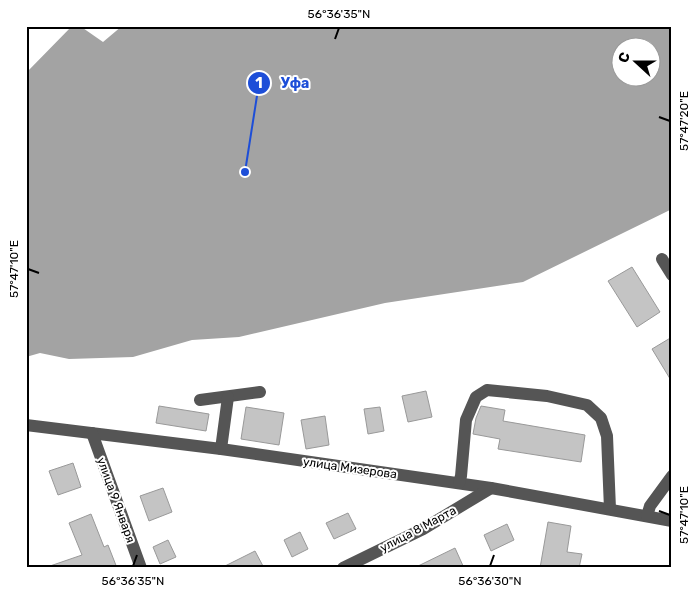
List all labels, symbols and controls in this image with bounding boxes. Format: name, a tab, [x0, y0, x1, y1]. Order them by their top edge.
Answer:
text: 56°36'35"N	[308, 7, 370, 21]
north arrow	[610, 38, 660, 88]
text: С	[615, 50, 634, 65]
callout: Уфа	[246, 69, 320, 98]
text: 1	[255, 74, 263, 92]
text: Уфа	[281, 75, 309, 92]
text: 57°47'20"E	[677, 91, 691, 151]
text: 57°47'10"E	[7, 240, 21, 298]
street label: улица Мизерова	[302, 454, 398, 482]
street label: улица 9 Января	[94, 455, 138, 545]
text: 57°47'10"E	[677, 486, 691, 544]
street label: улица 8 Марта	[378, 503, 458, 555]
text: 56°36'35"N	[102, 574, 164, 588]
text: 56°36'30"N	[458, 574, 522, 588]

